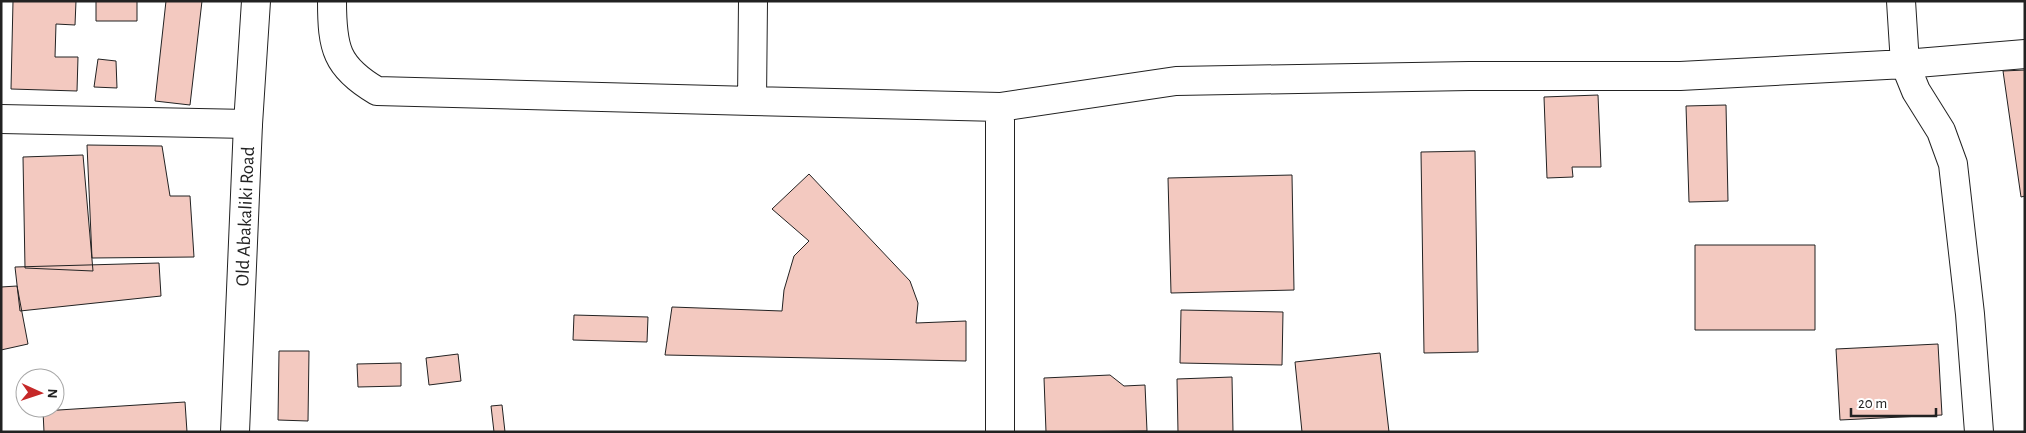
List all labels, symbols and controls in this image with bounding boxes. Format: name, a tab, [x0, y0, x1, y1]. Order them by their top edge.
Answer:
street label: Old Abakaliki Road	[233, 146, 258, 287]
north arrow	[15, 368, 65, 418]
scale bar	[1851, 386, 1936, 418]
text: N	[45, 388, 59, 399]
text: 20 m	[1858, 396, 1887, 411]

